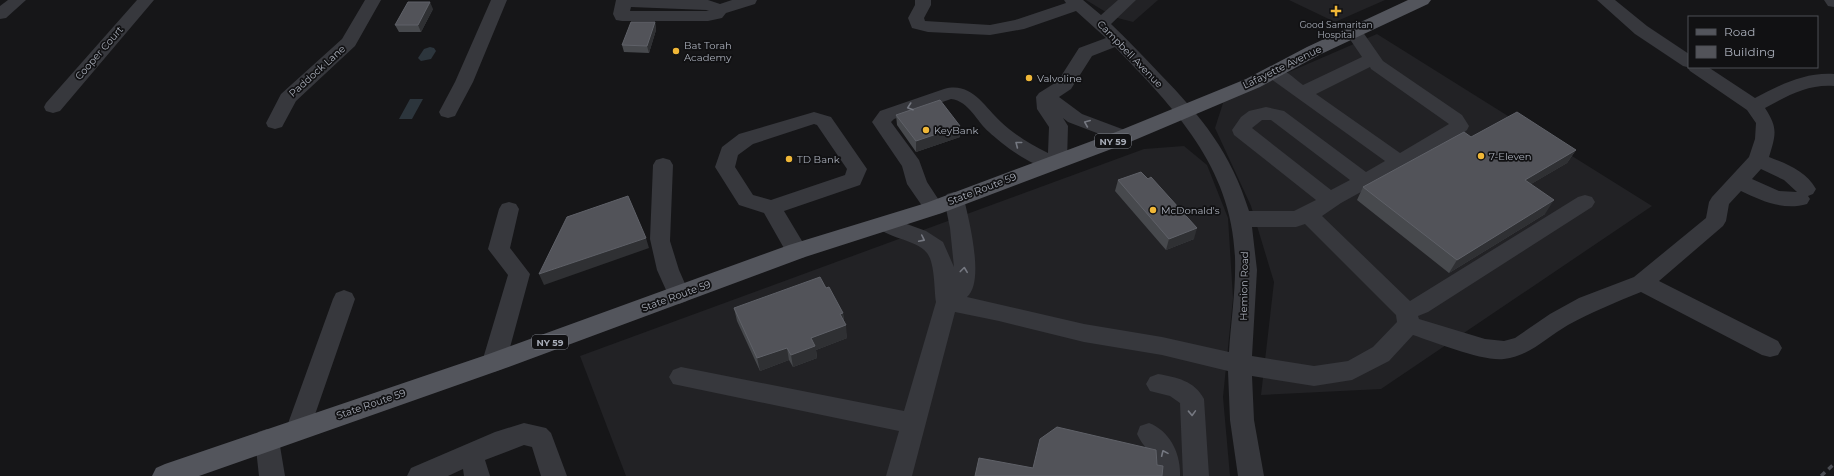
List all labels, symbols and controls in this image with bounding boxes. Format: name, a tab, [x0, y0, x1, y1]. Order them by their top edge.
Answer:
marker: Good Samaritan Hospital	[1330, 5, 1342, 17]
legend	[1688, 16, 1818, 68]
street label: Campbell Avenue	[1094, 18, 1166, 90]
place label: Good Samaritan Hospital	[1299, 19, 1373, 40]
street label: Cooper Court	[72, 23, 126, 83]
text: Road	[1724, 24, 1755, 39]
place label: Bat Torah Academy	[684, 39, 732, 64]
street label: Paddock Lane	[286, 42, 348, 100]
street label: Lafayette Avenue	[1240, 42, 1324, 92]
text: Building	[1724, 44, 1775, 59]
marker: Bat Torah Academy	[671, 46, 681, 56]
place label: Valvoline	[1037, 72, 1082, 85]
marker: Valvoline	[1024, 73, 1034, 83]
one-way arrow	[906, 102, 913, 111]
one-way arrow	[1084, 119, 1091, 127]
place label: KeyBank	[934, 124, 978, 137]
marker: KeyBank	[921, 125, 931, 135]
road number: NY 59	[1095, 134, 1131, 148]
one-way arrow	[1015, 142, 1022, 149]
place label: 7-Eleven	[1489, 150, 1532, 163]
marker: 7-Eleven	[1476, 151, 1486, 161]
place label: TD Bank	[797, 153, 840, 166]
marker: TD Bank	[784, 154, 794, 164]
street label: State Route 59	[946, 170, 1018, 208]
place label: McDonald's	[1161, 204, 1220, 217]
marker: McDonald's	[1148, 205, 1158, 215]
one-way arrow	[918, 234, 925, 242]
street label: Hemion Road	[1237, 251, 1251, 321]
one-way arrow	[960, 267, 969, 273]
street label: State Route 59	[640, 277, 712, 315]
road number: NY 59	[532, 335, 568, 349]
street label: State Route 59	[334, 386, 408, 422]
one-way arrow	[1188, 410, 1196, 416]
one-way arrow	[1161, 449, 1169, 457]

